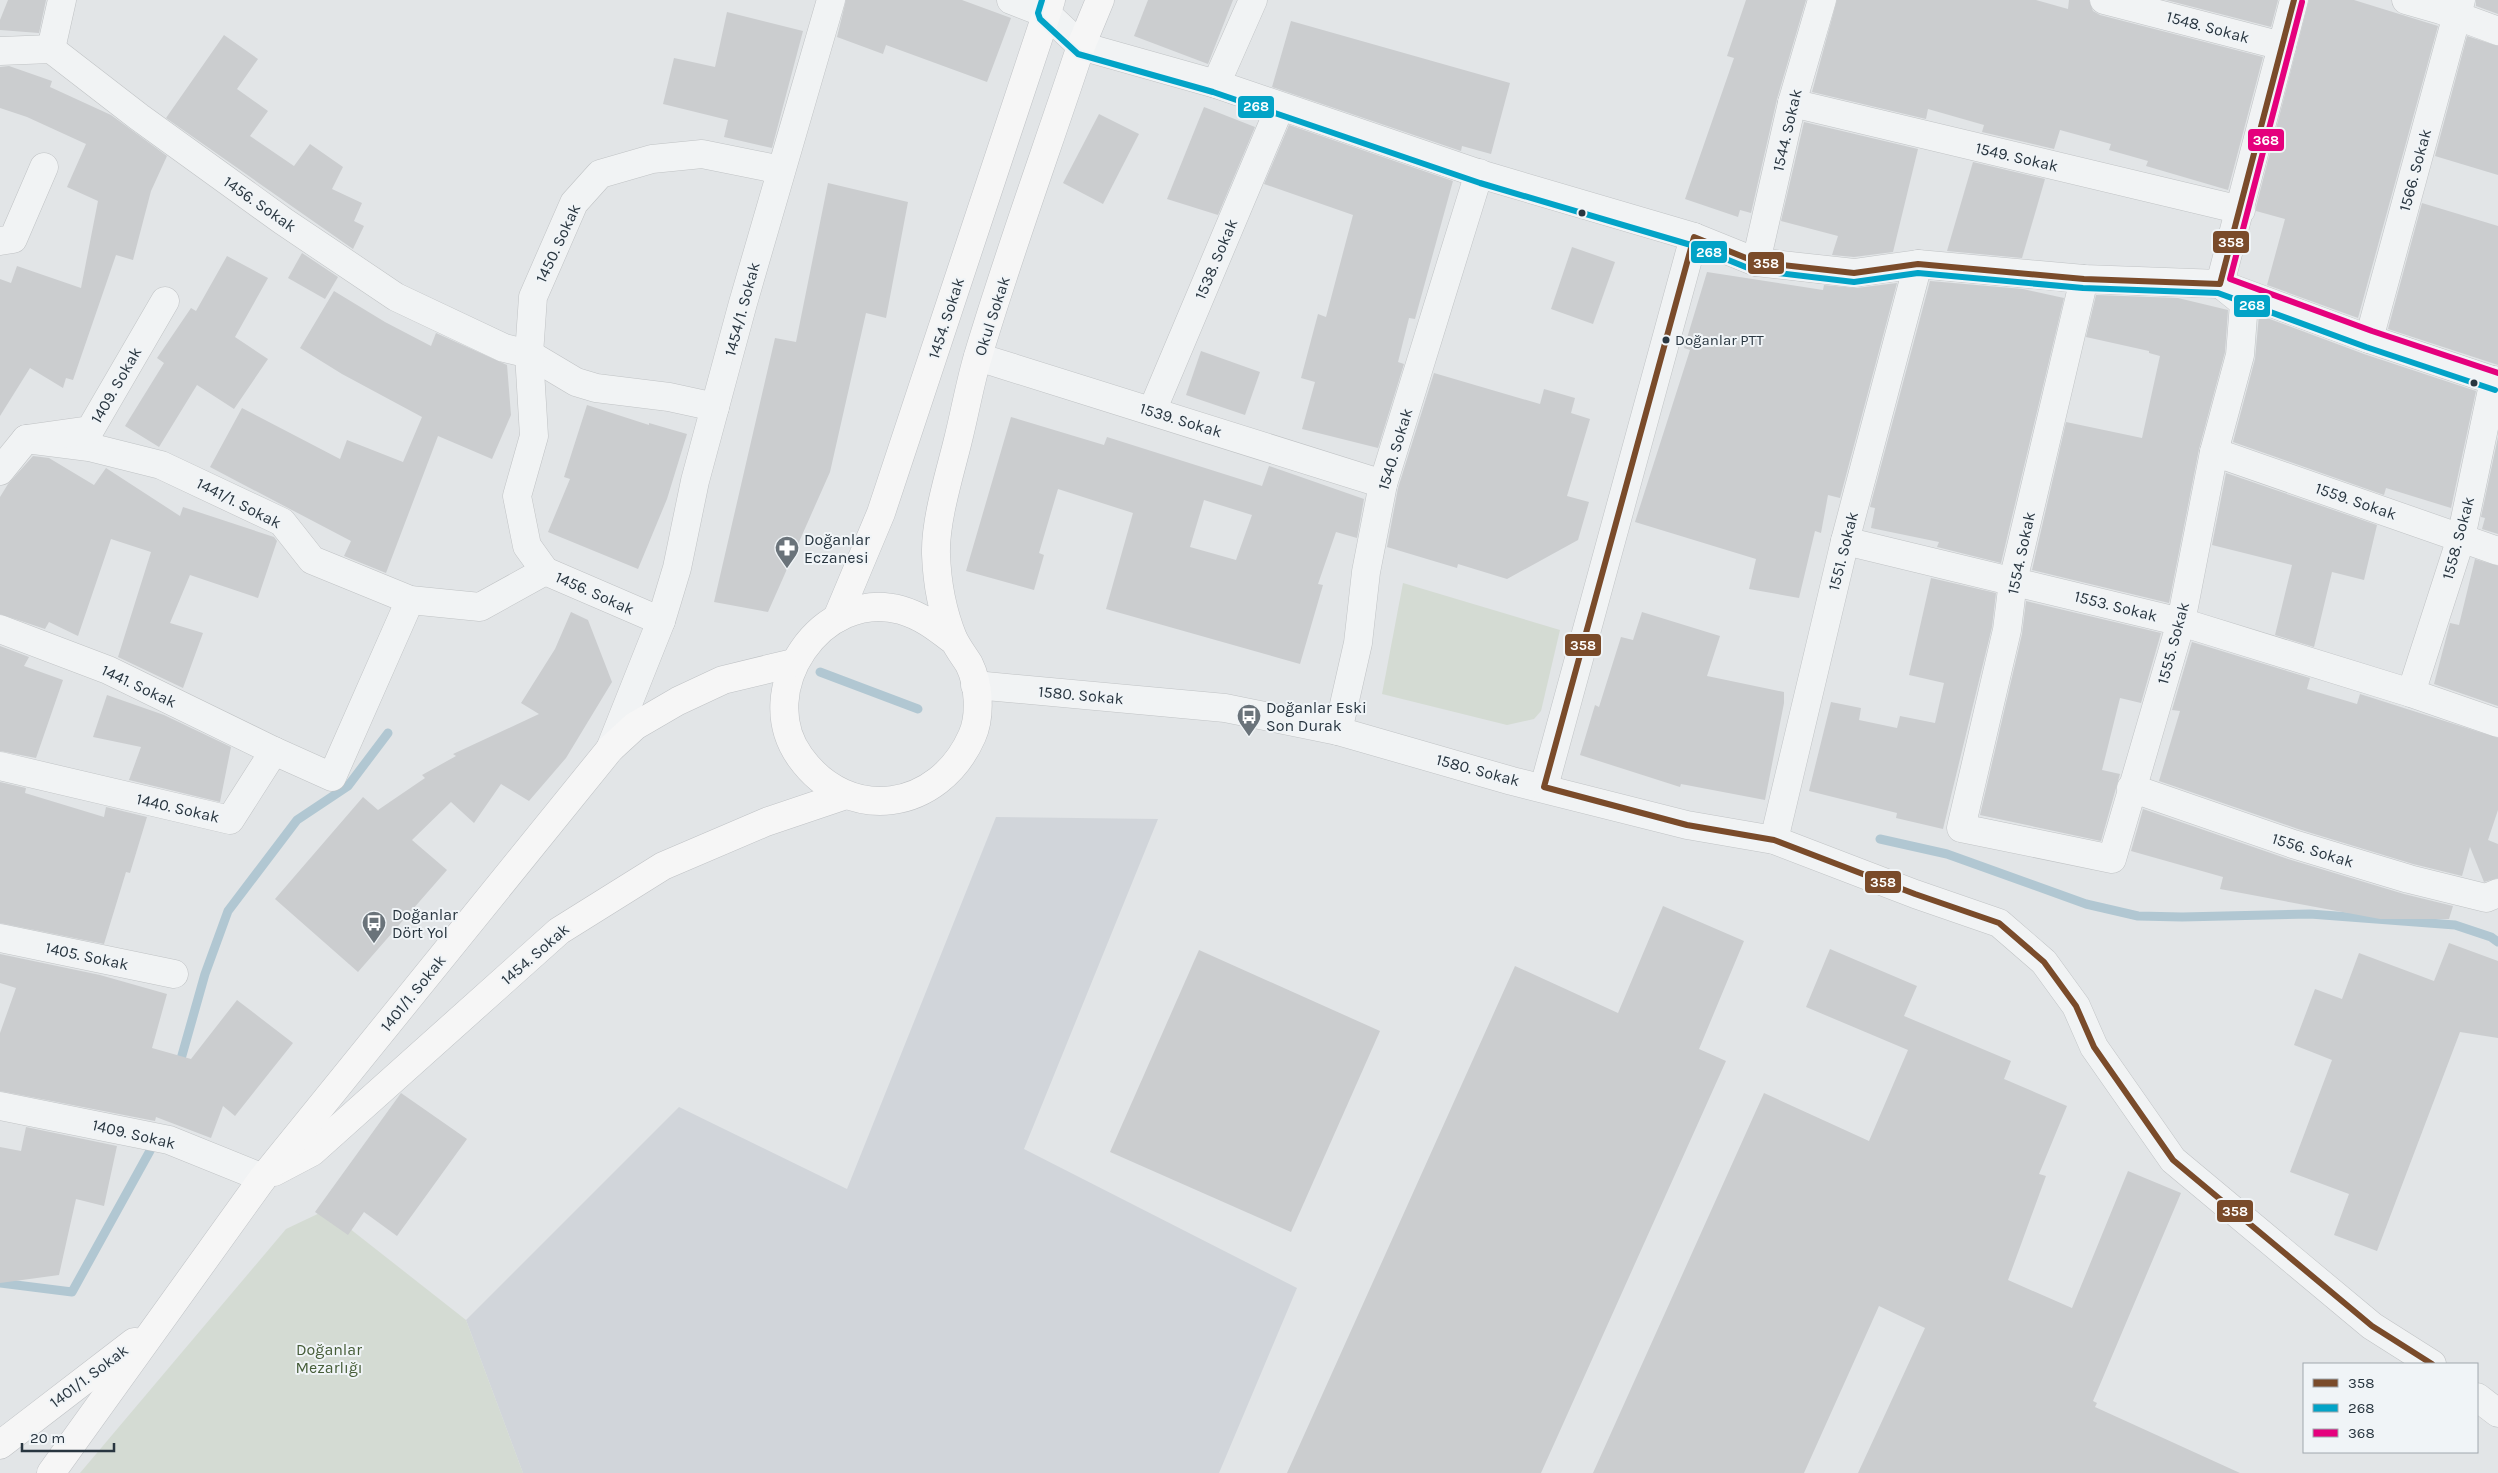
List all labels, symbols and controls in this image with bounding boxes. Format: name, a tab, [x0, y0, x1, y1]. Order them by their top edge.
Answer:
street label: 1548. Sokak	[2164, 7, 2252, 47]
street label: 1544. Sokak	[1768, 87, 1806, 173]
line badge: 268	[1237, 95, 1275, 119]
text: 268	[1243, 98, 1269, 115]
street label: 1566. Sokak	[2395, 127, 2435, 213]
line badge: 368	[2247, 128, 2285, 152]
text: 368	[2253, 132, 2279, 149]
street label: 1549. Sokak	[1974, 138, 2060, 176]
street label: 1456. Sokak	[220, 172, 300, 236]
street label: 1450. Sokak	[531, 201, 585, 285]
unlabelled marker	[1577, 208, 1587, 218]
street label: 1538. Sokak	[1191, 216, 1241, 302]
line badge: 358	[2212, 230, 2250, 254]
text: 358	[2218, 234, 2244, 251]
line badge: 268	[1690, 240, 1728, 264]
text: 268	[1696, 244, 1722, 261]
line badge: 358	[1747, 251, 1785, 275]
text: 358	[1753, 255, 1779, 272]
street label: 1454/1. Sokak	[720, 260, 764, 358]
street label: Okul Sokak	[970, 274, 1014, 358]
street label: 1454. Sokak	[924, 275, 968, 361]
line badge: 268	[2233, 294, 2271, 318]
text: 268	[2239, 297, 2265, 314]
place label: Doğanlar PTT	[1675, 331, 1764, 349]
marker: Doğanlar PTT	[1661, 335, 1671, 345]
street label: 1409. Sokak	[87, 343, 145, 427]
unlabelled marker	[2469, 378, 2479, 388]
street label: 1539. Sokak	[1138, 398, 1224, 442]
street label: 1540. Sokak	[1374, 406, 1416, 492]
street label: 1441/1. Sokak	[193, 474, 285, 532]
street label: 1559. Sokak	[2313, 478, 2399, 524]
street label: 1558. Sokak	[2438, 494, 2478, 582]
street label: 1551. Sokak	[1824, 510, 1862, 592]
street label: 1554. Sokak	[2003, 510, 2039, 596]
place label: Doğanlar Eczanesi	[804, 530, 870, 567]
pharmacy icon: Doğanlar Eczanesi	[774, 535, 800, 569]
street label: 1456. Sokak	[553, 567, 637, 619]
street label: 1553. Sokak	[2073, 587, 2159, 625]
street label: 1555. Sokak	[2153, 600, 2193, 686]
line badge: 358	[1564, 633, 1602, 657]
text: 358	[1570, 637, 1596, 654]
street label: 1441. Sokak	[99, 660, 179, 712]
street label: 1580. Sokak	[1038, 682, 1124, 708]
place label: Doğanlar Eski Son Durak	[1266, 698, 1367, 735]
bus stop icon: Doğanlar Eski Son Durak	[1236, 703, 1262, 737]
street label: 1580. Sokak	[1434, 750, 1522, 790]
street label: 1440. Sokak	[135, 789, 221, 827]
street label: 1556. Sokak	[2270, 829, 2356, 871]
line badge: 358	[1864, 870, 1902, 894]
text: 358	[1870, 874, 1896, 891]
place label: Doğanlar Dört Yol	[392, 905, 458, 942]
bus stop icon: Doğanlar Dört Yol	[361, 910, 387, 944]
street label: 1454. Sokak	[497, 919, 573, 989]
street label: 1405. Sokak	[44, 938, 130, 974]
street label: 1401/1. Sokak	[376, 951, 450, 1035]
street label: 1409. Sokak	[90, 1115, 178, 1153]
line badge: 358	[2216, 1199, 2254, 1223]
text: 358	[2222, 1203, 2248, 1220]
street label: 1401/1. Sokak	[46, 1340, 132, 1412]
park label: Doğanlar Mezarlığı	[296, 1340, 363, 1377]
legend	[2303, 1363, 2478, 1453]
text: 358	[2348, 1374, 2375, 1392]
text: 268	[2348, 1399, 2375, 1417]
scale bar	[22, 1420, 115, 1452]
text: 368	[2348, 1424, 2375, 1442]
text: 20 m	[30, 1429, 65, 1447]

